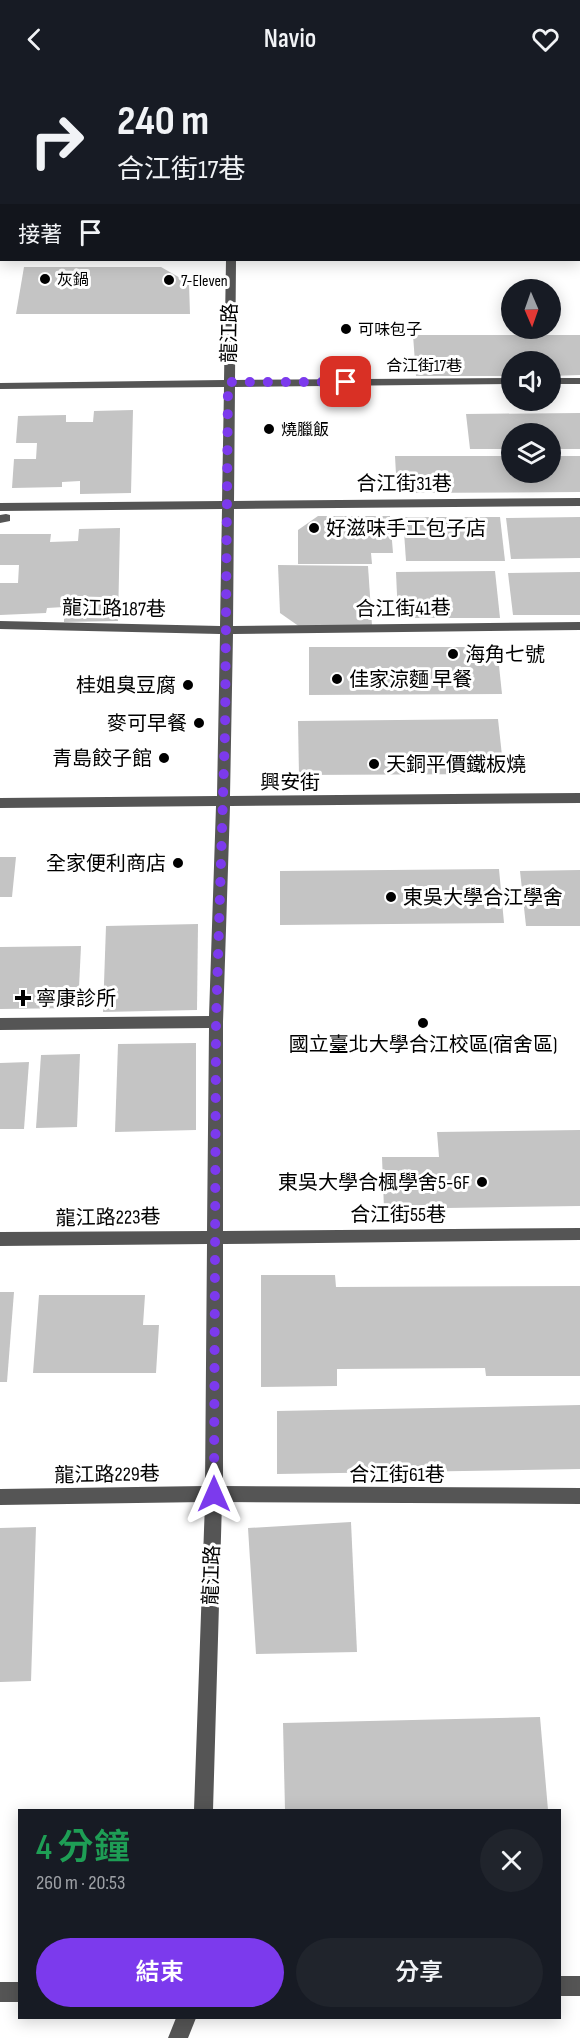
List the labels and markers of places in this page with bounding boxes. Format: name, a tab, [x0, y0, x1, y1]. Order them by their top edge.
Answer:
place label: 灰鍋	[57, 271, 89, 290]
marker: 灰鍋	[38, 272, 52, 286]
place label: 7-Eleven	[181, 272, 228, 291]
marker: 7-Eleven	[162, 273, 176, 287]
place label: 可味包子	[358, 321, 422, 340]
marker: 可味包子	[339, 322, 353, 336]
pin	[320, 356, 371, 407]
place label: 燒臘飯	[281, 420, 329, 440]
marker: 燒臘飯	[262, 422, 276, 436]
place label: 好滋味手工包子店	[326, 517, 486, 541]
marker: 好滋味手工包子店	[307, 521, 321, 535]
place label: 海角七號	[465, 643, 545, 667]
marker: 海角七號	[446, 647, 460, 661]
place label: 佳家涼麵 早餐	[349, 668, 472, 692]
marker: 佳家涼麵 早餐	[330, 672, 344, 686]
place label: 桂姐臭豆腐	[76, 674, 176, 698]
marker: 桂姐臭豆腐	[181, 678, 195, 692]
place label: 麥可早餐	[107, 712, 187, 736]
marker: 麥可早餐	[192, 716, 206, 730]
place label: 青島餃子館	[52, 747, 152, 771]
marker: 青島餃子館	[157, 751, 171, 765]
place label: 天銅平價鐵板燒	[386, 753, 526, 777]
marker: 天銅平價鐵板燒	[367, 757, 381, 771]
place label: 全家便利商店	[46, 852, 166, 876]
marker: 全家便利商店	[171, 856, 185, 870]
place label: 東吳大學合江學舍	[403, 886, 563, 910]
marker: 東吳大學合江學舍	[384, 890, 398, 904]
place label: 寧康診所	[36, 987, 116, 1011]
marker: 寧康診所	[14, 989, 32, 1007]
marker: 國立臺北大學合江校區(宿舍區)	[416, 1016, 430, 1030]
place label: 國立臺北大學合江校區(宿舍區)	[289, 1033, 557, 1057]
place label: 東吳大學合楓學舍5-6F	[278, 1171, 470, 1195]
marker: 東吳大學合楓學舍5-6F	[475, 1175, 489, 1189]

